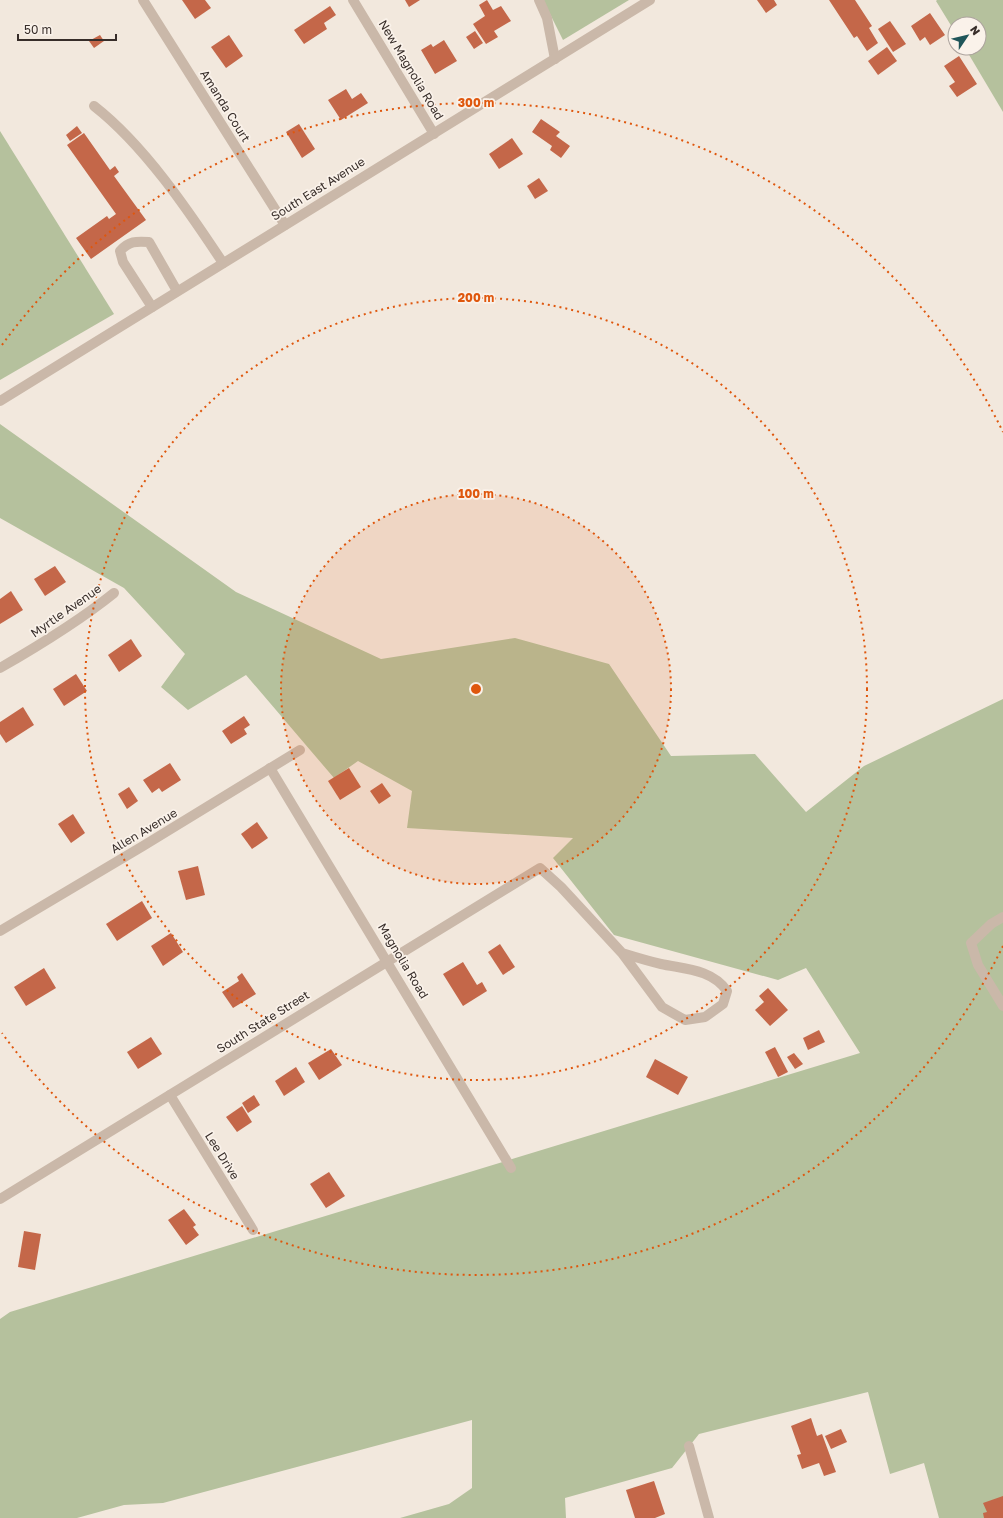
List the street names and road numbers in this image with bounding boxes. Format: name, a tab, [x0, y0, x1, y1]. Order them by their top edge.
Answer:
street label: New Magnolia Road	[376, 17, 447, 122]
street label: Amanda Court	[197, 67, 254, 145]
street label: South East Avenue	[268, 154, 367, 224]
street label: Myrtle Avenue	[27, 581, 104, 640]
street label: Allen Avenue	[108, 805, 180, 856]
street label: Magnolia Road	[375, 920, 432, 1001]
street label: South State Street	[214, 987, 312, 1056]
street label: Lee Drive	[202, 1129, 243, 1182]

